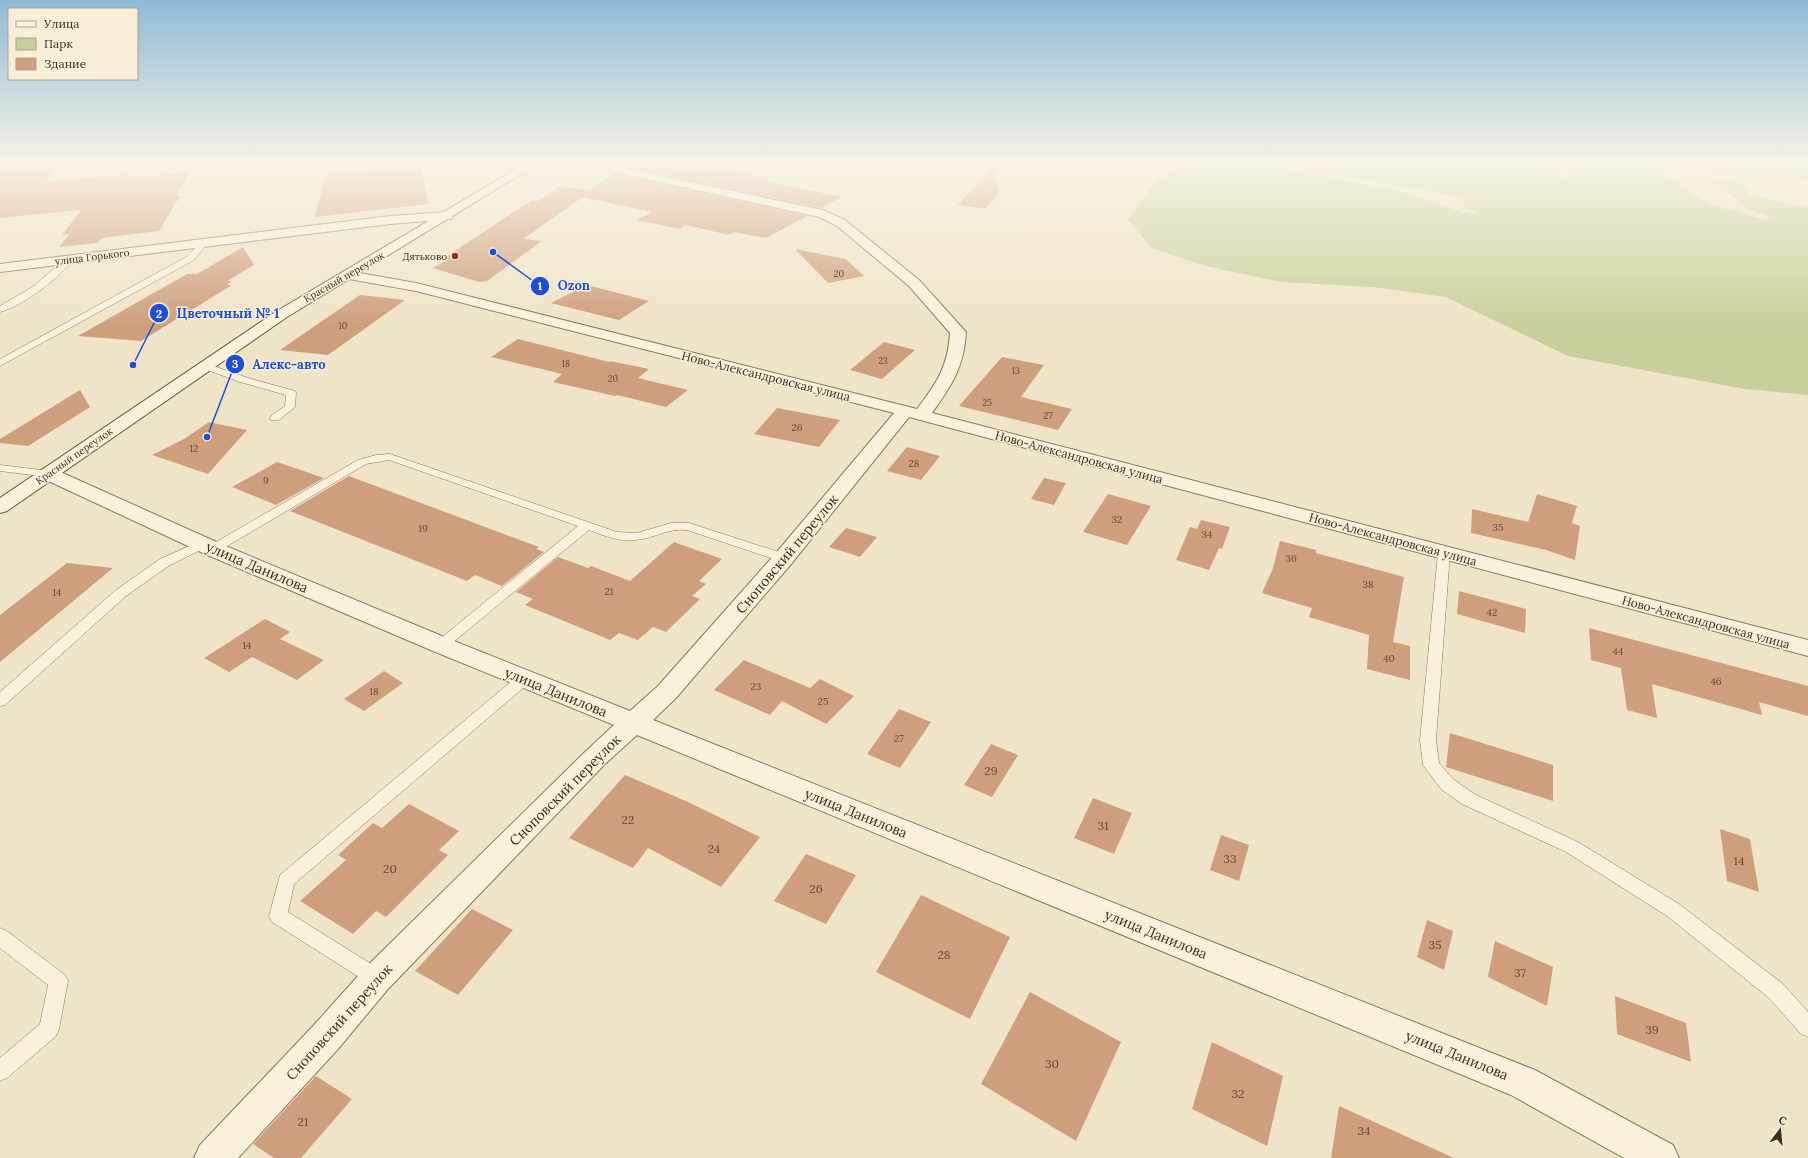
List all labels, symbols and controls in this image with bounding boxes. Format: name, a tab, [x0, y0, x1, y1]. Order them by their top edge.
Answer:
legend	[8, 8, 138, 80]
text: Улица	[43, 16, 80, 31]
text: Парк	[44, 36, 73, 51]
text: Здание	[44, 56, 87, 71]
street label: улица Горького	[54, 246, 130, 268]
street label: Красный переулок	[301, 248, 387, 305]
place label: Дятьково	[402, 250, 447, 263]
marker: Дятьково	[450, 251, 460, 261]
house number: 20	[834, 268, 845, 279]
callout: Ozon	[530, 273, 598, 298]
text: Ozon	[558, 277, 591, 294]
text: 1	[538, 278, 543, 293]
callout: Цветочный № 1	[149, 301, 287, 326]
text: Цветочный № 1	[177, 305, 279, 322]
text: 2	[156, 306, 162, 321]
house number: 10	[339, 320, 348, 331]
street label: Ново-Александровская улица	[680, 348, 852, 404]
callout: Алекс-авто	[225, 352, 334, 377]
house number: 23	[878, 355, 888, 366]
text: 3	[232, 356, 239, 371]
text: Алекс-авто	[252, 356, 326, 373]
house number: 18	[562, 358, 570, 369]
house number: 13	[1012, 365, 1020, 376]
house number: 20	[608, 373, 619, 384]
house number: 25	[982, 397, 992, 408]
house number: 27	[1043, 409, 1053, 422]
house number: 26	[791, 421, 803, 434]
street label: Красный переулок	[33, 424, 116, 487]
street label: Ново-Александровская улица	[993, 427, 1165, 487]
house number: 12	[189, 442, 199, 455]
house number: 28	[909, 457, 920, 470]
house number: 9	[263, 474, 269, 487]
street label: Сноповский переулок	[732, 490, 843, 617]
street label: Ново-Александровская улица	[1307, 509, 1479, 569]
house number: 32	[1112, 513, 1122, 526]
house number: 35	[1492, 521, 1504, 534]
house number: 19	[418, 522, 428, 535]
house number: 34	[1202, 528, 1213, 541]
street label: улица Данилова	[203, 537, 311, 597]
house number: 36	[1285, 552, 1297, 565]
house number: 38	[1362, 578, 1374, 591]
house number: 21	[604, 585, 614, 598]
house number: 14	[52, 586, 62, 599]
street label: Ново-Александровская улица	[1620, 592, 1792, 652]
house number: 42	[1487, 606, 1497, 619]
house number: 14	[242, 639, 252, 652]
house number: 44	[1613, 645, 1624, 658]
house number: 40	[1383, 652, 1395, 665]
street label: улица Данилова	[502, 663, 610, 721]
house number: 46	[1710, 675, 1722, 688]
house number: 23	[751, 680, 762, 693]
house number: 18	[369, 685, 379, 698]
house number: 25	[818, 695, 828, 708]
street label: Сноповский переулок	[505, 730, 625, 850]
house number: 27	[894, 732, 904, 745]
house number: 29	[984, 763, 998, 778]
street label: улица Данилова	[802, 784, 910, 842]
house number: 22	[622, 812, 634, 827]
house number: 31	[1097, 818, 1109, 833]
house number: 24	[708, 841, 721, 856]
house number: 33	[1223, 851, 1237, 866]
house number: 14	[1734, 853, 1745, 868]
house number: 20	[383, 861, 397, 876]
house number: 26	[809, 881, 823, 896]
street label: улица Данилова	[1102, 905, 1210, 963]
house number: 35	[1428, 937, 1442, 952]
house number: 28	[937, 947, 951, 962]
street label: Сноповский переулок	[282, 960, 396, 1084]
house number: 37	[1514, 965, 1526, 980]
house number: 39	[1645, 1022, 1659, 1037]
street label: улица Данилова	[1403, 1026, 1511, 1084]
house number: 30	[1045, 1056, 1059, 1071]
house number: 32	[1231, 1086, 1245, 1101]
north arrow	[1760, 1110, 1800, 1150]
text: С	[1777, 1113, 1789, 1128]
house number: 21	[298, 1114, 308, 1129]
house number: 34	[1357, 1123, 1371, 1138]

